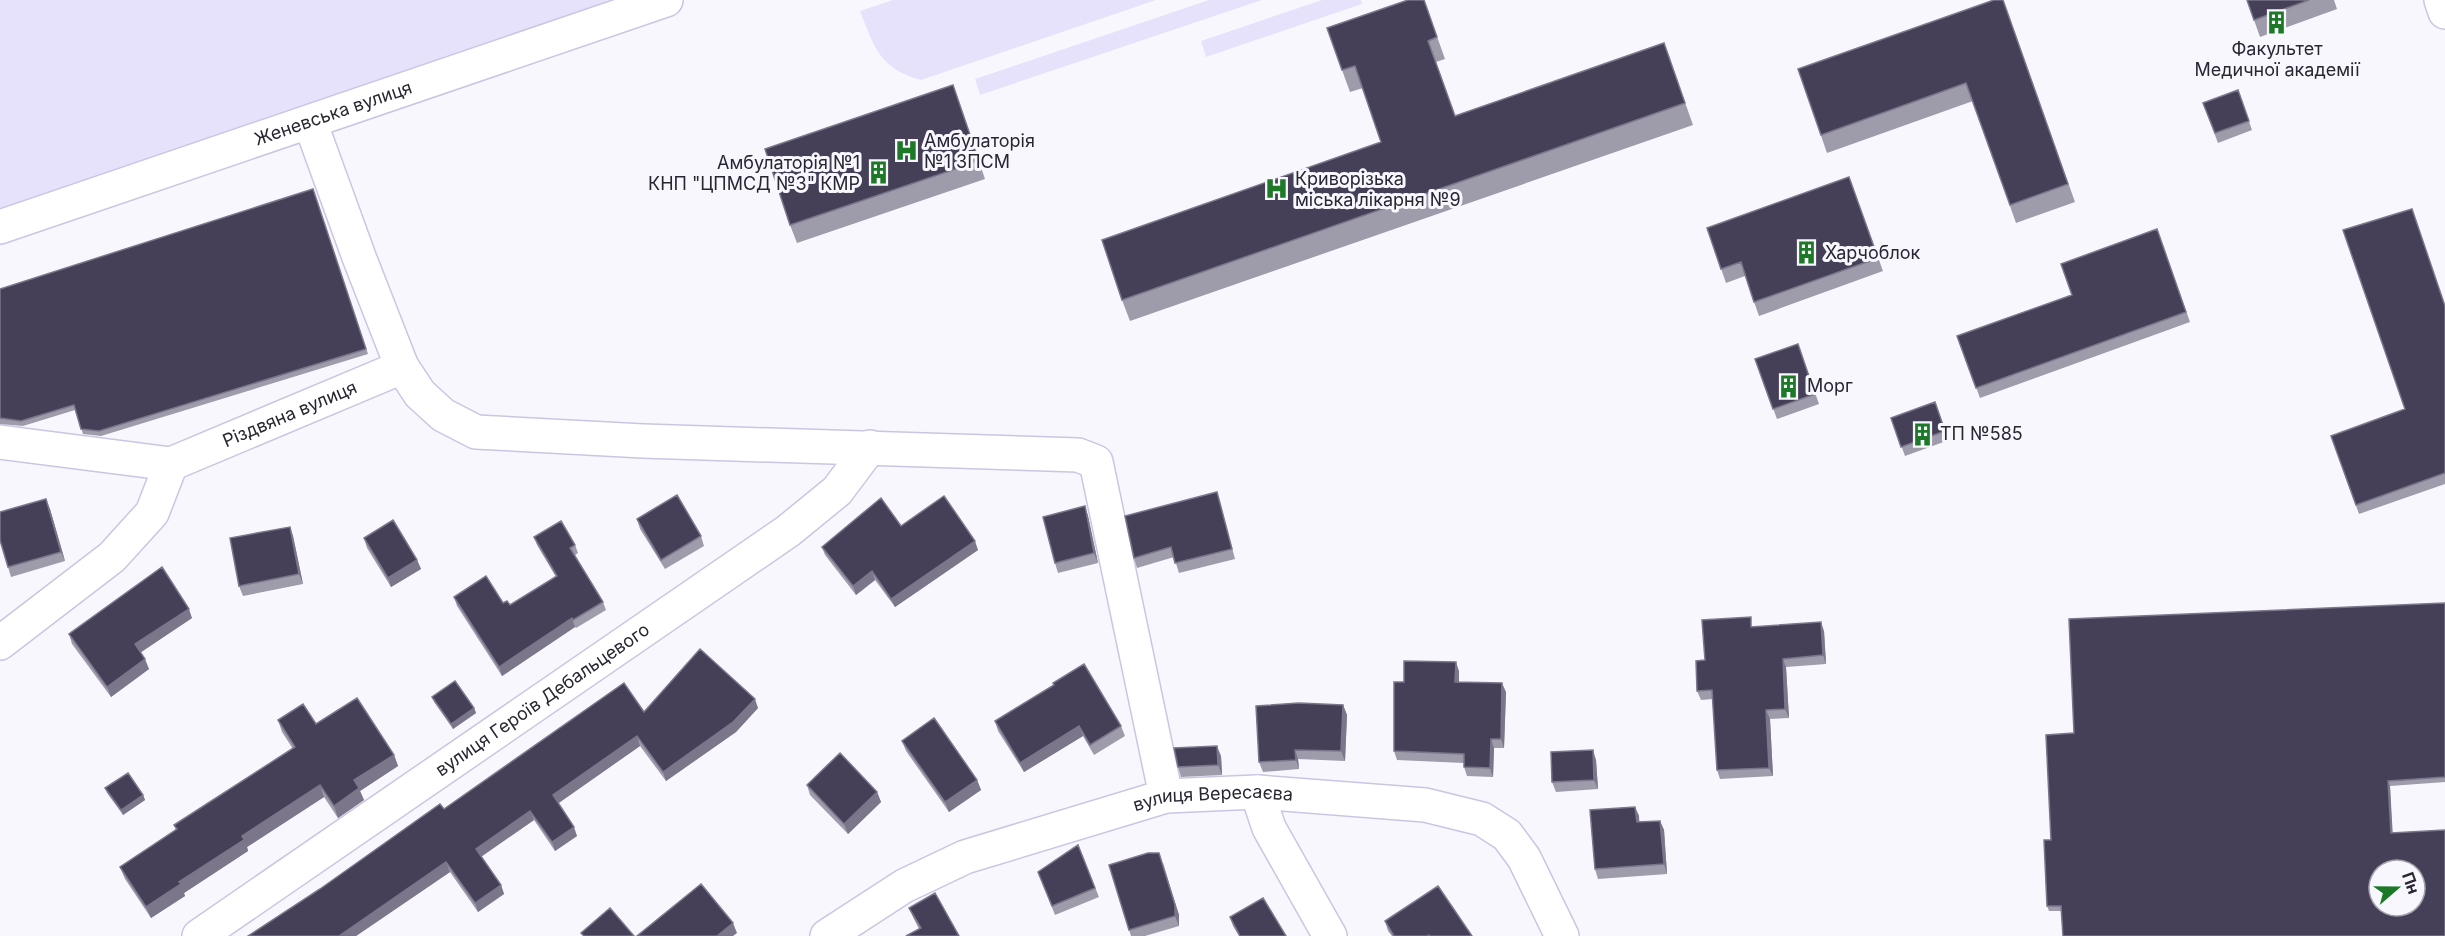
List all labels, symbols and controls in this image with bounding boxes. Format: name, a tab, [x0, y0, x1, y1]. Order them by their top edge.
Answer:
building icon: Факультет Медичної академії	[2264, 10, 2290, 36]
place label: Факультет Медичної академії	[2194, 38, 2361, 80]
street label: Женевська вулиця	[251, 76, 415, 150]
place label: Амбулаторія №1 ЗПСМ	[924, 130, 1035, 172]
hospital icon: Амбулаторія №1 ЗПСМ	[893, 138, 919, 164]
place label: Амбулаторія №1 КНП "ЦПМСД №3" КМР	[648, 152, 860, 194]
building icon: Амбулаторія №1 КНП "ЦПМСД №3" КМР	[865, 160, 891, 186]
place label: Криворізька міська лікарня №9	[1295, 168, 1461, 210]
hospital icon: Криворізька міська лікарня №9	[1264, 176, 1290, 202]
building icon: Харчоблок	[1794, 240, 1820, 266]
place label: Харчоблок	[1825, 242, 1921, 263]
building icon: Морг	[1776, 373, 1802, 399]
place label: Морг	[1807, 375, 1853, 396]
street label: Різдвяна вулиця	[219, 376, 360, 451]
building icon: ТП №585	[1909, 421, 1935, 447]
place label: ТП №585	[1940, 423, 2023, 444]
street label: вулиця Героїв Дебальцевого	[431, 618, 653, 780]
street label: вулиця Вересаєва	[1130, 781, 1294, 815]
north arrow	[2367, 858, 2427, 918]
text: Пн	[2398, 869, 2424, 897]

